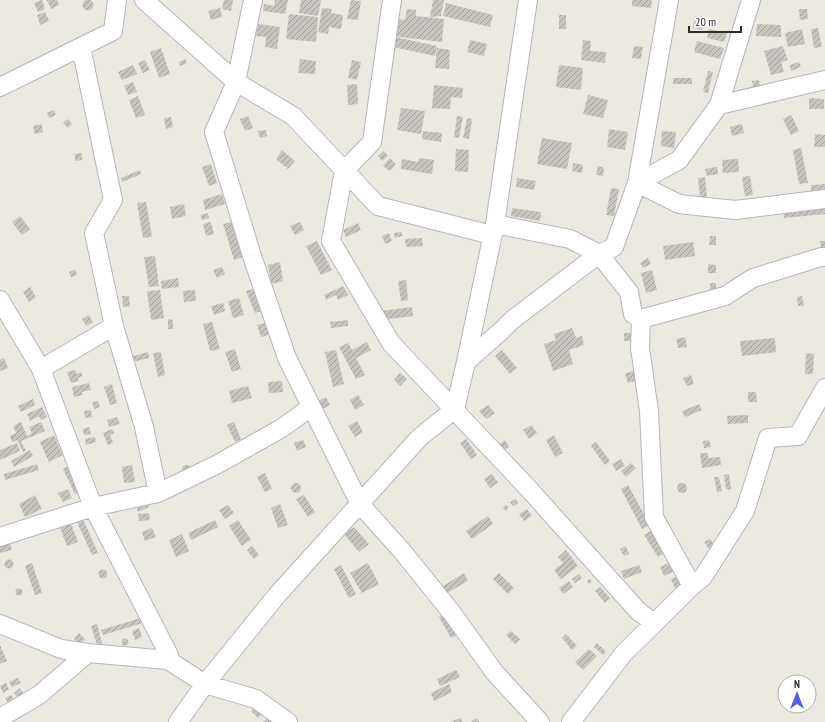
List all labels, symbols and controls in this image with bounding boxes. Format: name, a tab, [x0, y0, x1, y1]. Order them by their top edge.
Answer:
scale bar	[689, 8, 741, 34]
text: 20 m	[695, 14, 716, 29]
north arrow	[777, 674, 817, 714]
text: N	[794, 677, 800, 691]

